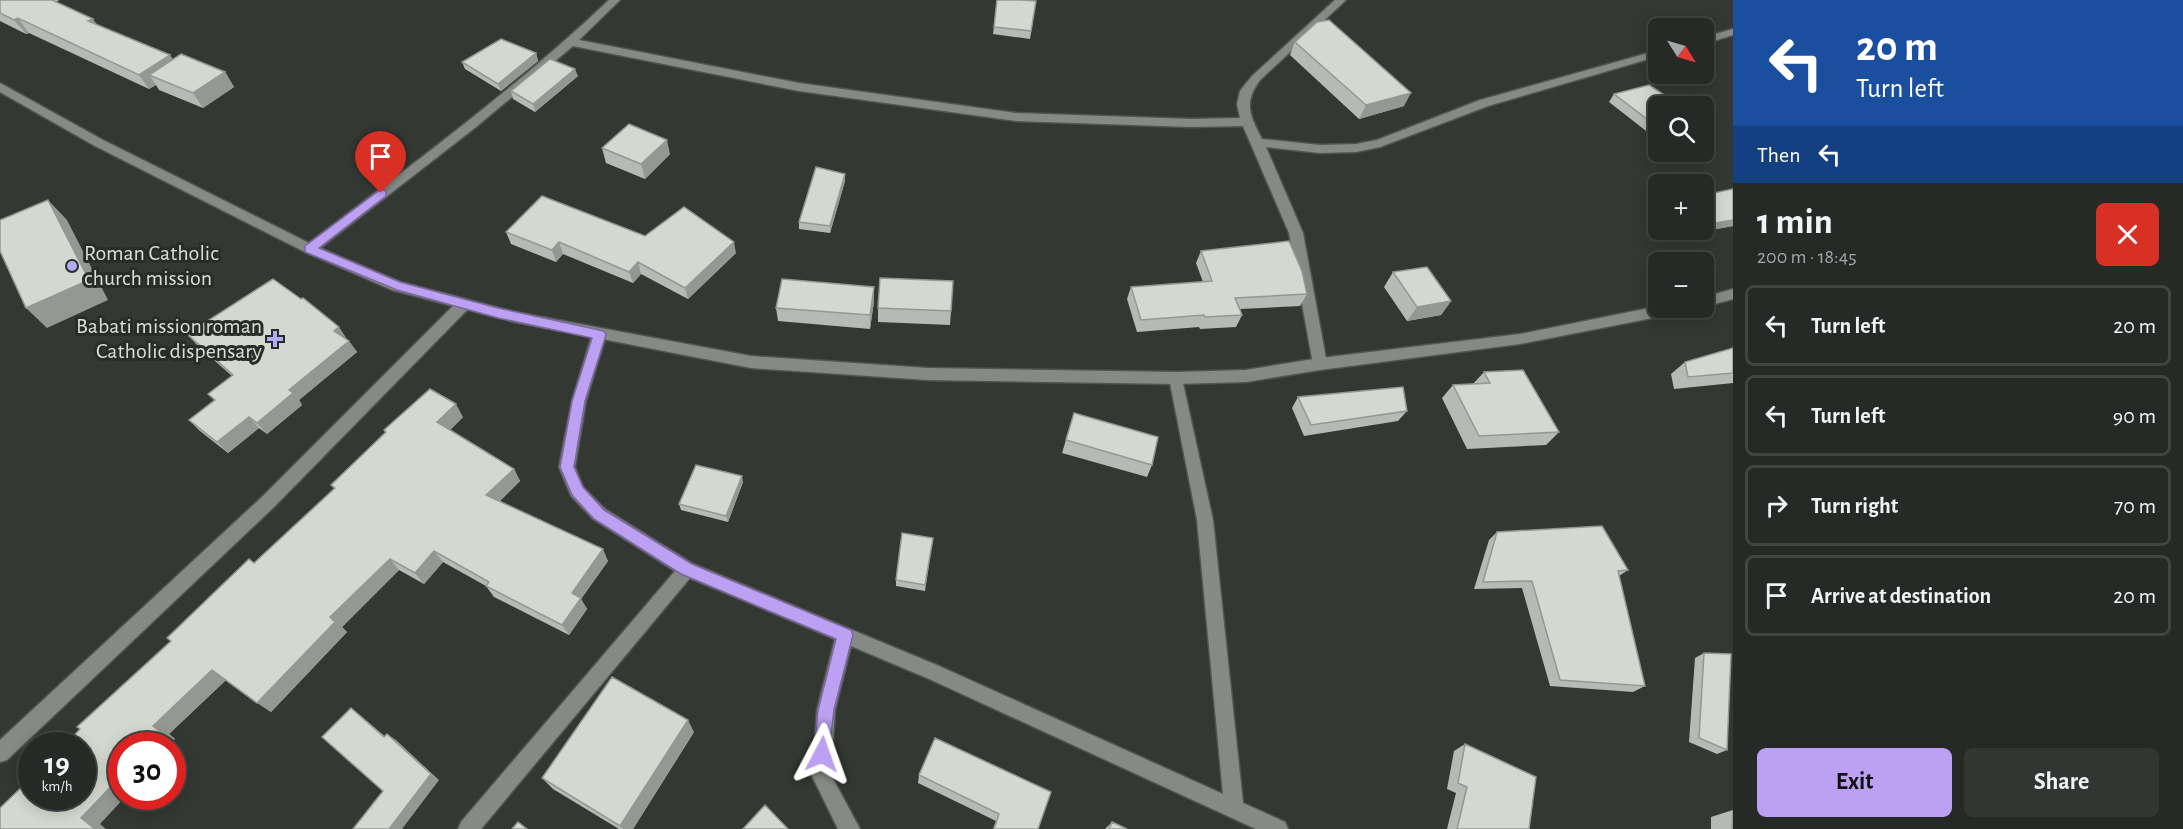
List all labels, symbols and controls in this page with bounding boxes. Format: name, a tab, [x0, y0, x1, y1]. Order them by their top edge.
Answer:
north arrow	[1648, 18, 1714, 84]
map controls	[1648, 18, 1714, 318]
icon: left	[1757, 24, 1835, 102]
text: 20 m	[1856, 26, 1938, 68]
text: Turn left	[1856, 75, 1944, 102]
button: search	[1648, 96, 1714, 162]
pin	[355, 131, 406, 193]
icon: left	[1813, 138, 1846, 171]
icon: arrive	[364, 140, 397, 173]
text: Then	[1757, 144, 1801, 166]
button: +	[1648, 174, 1714, 240]
button: close	[2096, 203, 2159, 266]
text: 1 min	[1757, 204, 1833, 240]
place label: Roman Catholic church mission	[84, 242, 219, 289]
text: 200 m · 18:45	[1757, 247, 1857, 267]
button: −	[1648, 252, 1714, 318]
marker: Roman Catholic church mission	[65, 259, 79, 273]
icon: left	[1760, 309, 1793, 342]
place label: Babati mission roman Catholic dispensary	[76, 315, 263, 362]
text: Turn left	[1811, 315, 1885, 337]
text: 20 m	[2113, 315, 2156, 337]
marker: Babati mission roman Catholic dispensary	[266, 330, 284, 348]
icon: left	[1760, 399, 1793, 432]
text: Turn left	[1811, 405, 1885, 427]
text: 90 m	[2113, 405, 2156, 427]
icon: right	[1760, 489, 1793, 522]
text: Turn right	[1811, 495, 1898, 517]
text: 70 m	[2114, 495, 2156, 517]
icon: arrive	[1760, 579, 1793, 612]
text: Arrive at destination	[1811, 585, 1991, 607]
text: 20 m	[2113, 585, 2156, 607]
position arrow	[790, 722, 854, 786]
speed limit sign: 30	[108, 732, 186, 810]
button: Exit	[1757, 748, 1952, 817]
button: Share	[1964, 748, 2159, 817]
text: 19	[44, 749, 70, 779]
text: km/h	[42, 779, 72, 794]

